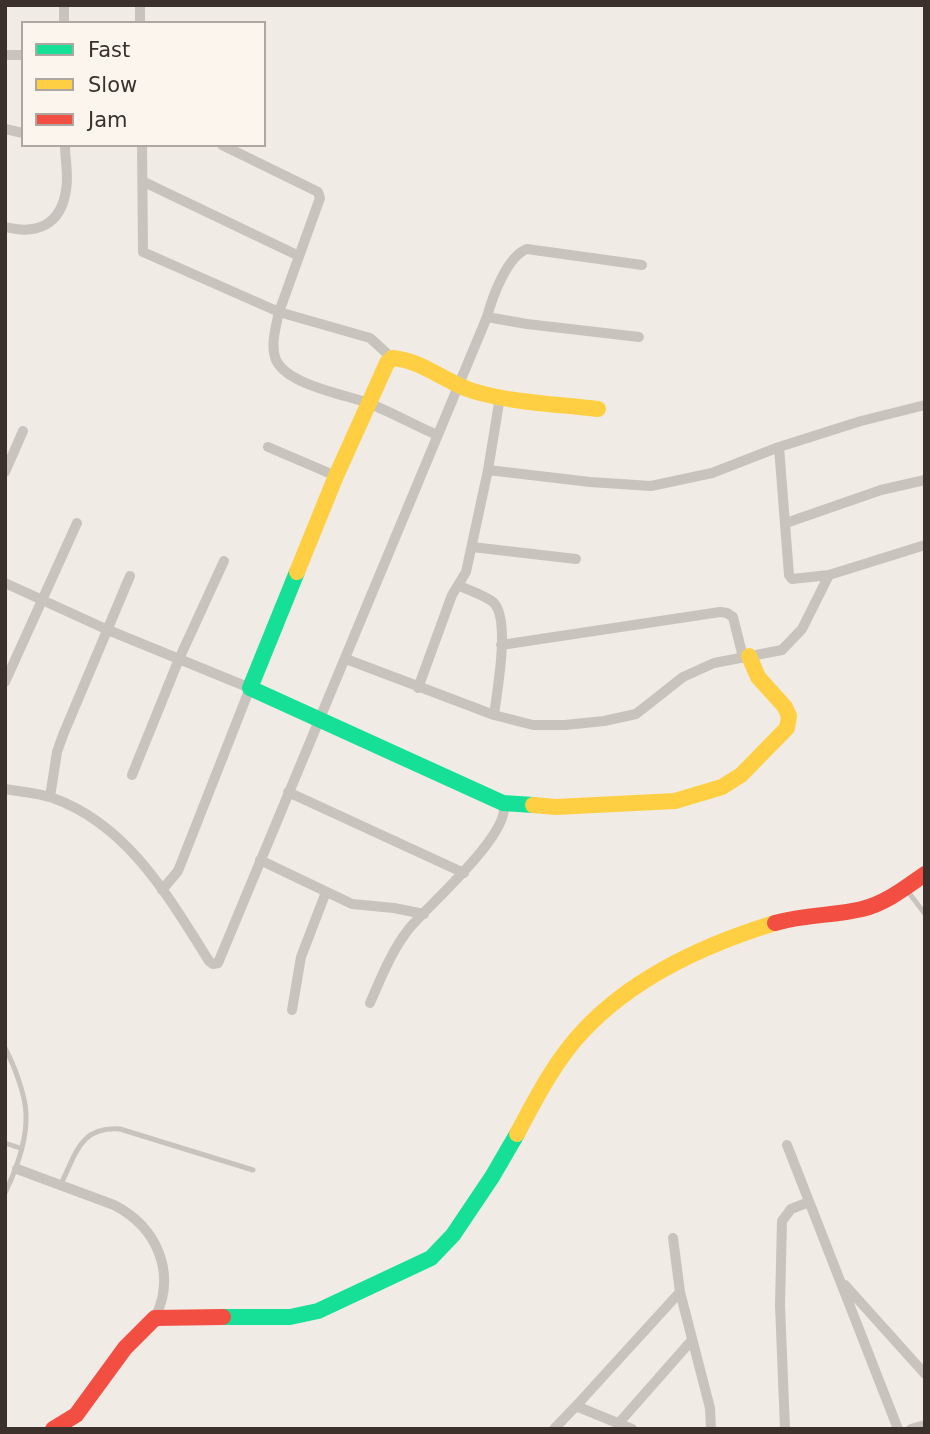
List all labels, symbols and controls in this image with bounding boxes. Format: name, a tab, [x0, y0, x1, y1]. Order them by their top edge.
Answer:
legend	[21, 21, 266, 147]
text: Fast	[88, 38, 130, 62]
text: Slow	[88, 73, 137, 97]
text: Jam	[88, 108, 128, 132]

